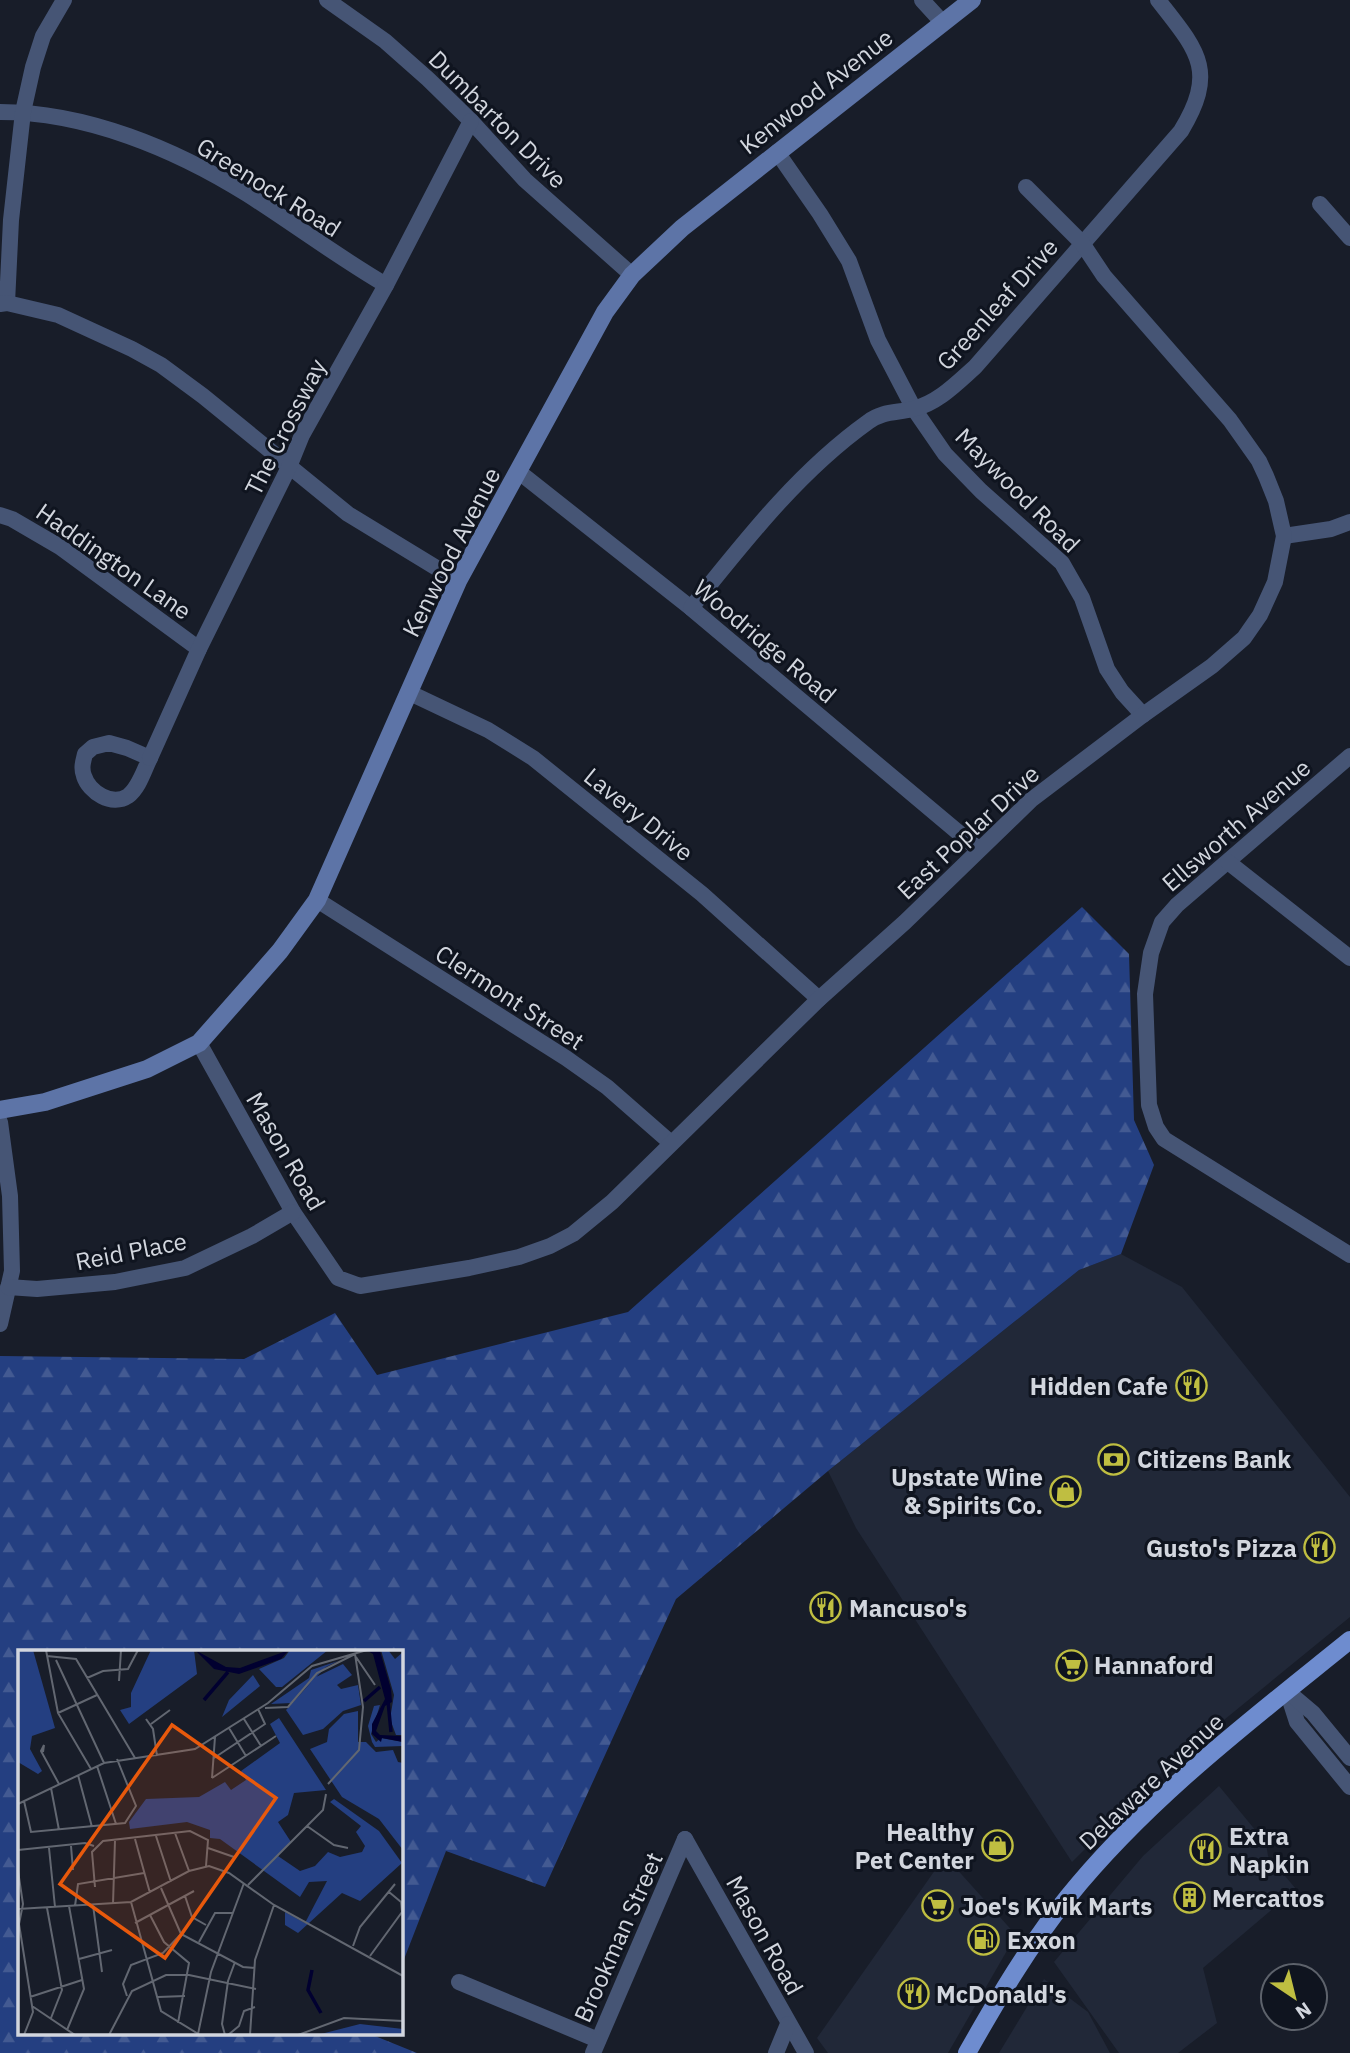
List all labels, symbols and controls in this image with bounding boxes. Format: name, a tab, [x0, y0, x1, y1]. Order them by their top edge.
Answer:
street label: Kenwood Avenue	[733, 21, 899, 161]
street label: Dumbarton Drive	[422, 43, 574, 195]
street label: Greenock Road	[191, 130, 347, 244]
street label: Greenleaf Drive	[929, 231, 1065, 377]
street label: The Crossway	[237, 353, 333, 501]
street label: Maywood Road	[949, 421, 1087, 559]
street label: Kenwood Avenue	[394, 462, 508, 642]
street label: Haddington Lane	[30, 496, 198, 626]
street label: Woodridge Road	[687, 572, 843, 710]
street label: Ellsworth Avenue	[1155, 752, 1317, 898]
street label: East Poplar Drive	[890, 758, 1046, 906]
street label: Lavery Drive	[578, 760, 700, 868]
street label: Clermont Street	[429, 937, 591, 1057]
street label: Mason Road	[239, 1086, 333, 1216]
street label: Reid Place	[73, 1225, 189, 1277]
restaurant icon: Hidden Cafe	[1174, 1369, 1208, 1403]
place label: Hidden Cafe	[1030, 1370, 1168, 1402]
bank icon: Citizens Bank	[1097, 1442, 1131, 1476]
place label: Citizens Bank	[1137, 1443, 1291, 1475]
place label: Upstate Wine & Spirits Co.	[891, 1461, 1043, 1521]
shop icon: Upstate Wine & Spirits Co.	[1049, 1474, 1083, 1508]
restaurant icon: Gusto's Pizza	[1303, 1531, 1337, 1565]
place label: Gusto's Pizza	[1146, 1532, 1297, 1564]
restaurant icon: Mancuso's	[809, 1591, 843, 1625]
place label: Mancuso's	[849, 1592, 967, 1624]
supermarket icon: Hannaford	[1054, 1648, 1088, 1682]
place label: Hannaford	[1094, 1649, 1214, 1681]
inset map	[18, 1650, 402, 2036]
street label: Delaware Avenue	[1072, 1705, 1230, 1857]
place label: Healthy Pet Center	[855, 1816, 974, 1876]
place label: Extra Napkin	[1229, 1820, 1310, 1880]
shop icon: Healthy Pet Center	[980, 1829, 1014, 1863]
restaurant icon: Extra Napkin	[1189, 1833, 1223, 1867]
street label: Brookman Street	[566, 1847, 670, 2027]
street label: Mason Road	[719, 1870, 811, 2000]
building icon: Mercattos	[1172, 1881, 1206, 1915]
place label: Mercattos	[1212, 1882, 1324, 1914]
supermarket icon: Joe's Kwik Marts	[921, 1889, 955, 1923]
place label: Joe's Kwik Marts	[961, 1890, 1152, 1922]
fuel station icon: Exxon	[967, 1923, 1001, 1957]
place label: Exxon	[1007, 1924, 1076, 1956]
north arrow	[1259, 1962, 1329, 2032]
restaurant icon: McDonald's	[896, 1977, 930, 2011]
place label: McDonald's	[936, 1978, 1067, 2010]
text: N	[1291, 1997, 1316, 2025]

